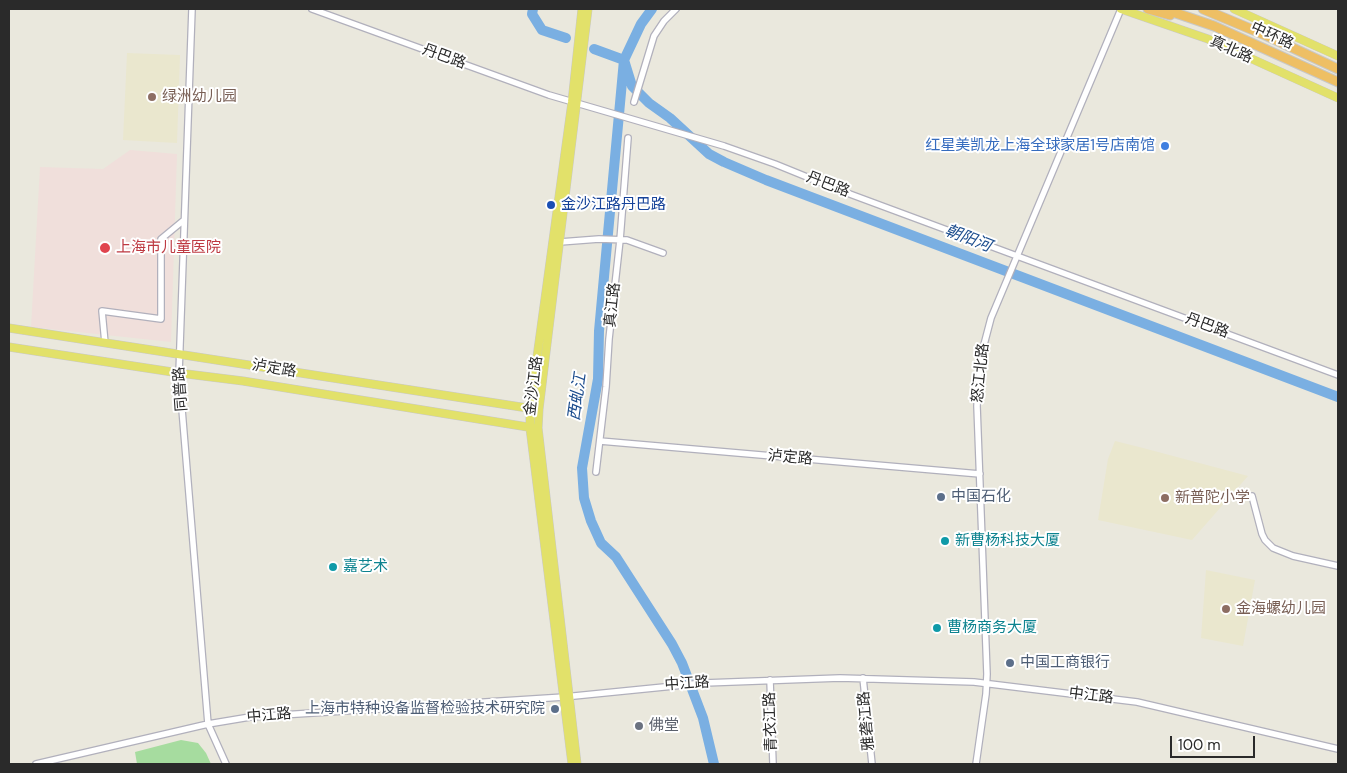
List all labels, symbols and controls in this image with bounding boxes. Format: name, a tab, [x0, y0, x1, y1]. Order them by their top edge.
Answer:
street label: 中环路	[1248, 19, 1296, 53]
street label: 真北路	[1207, 33, 1255, 67]
street label: 丹巴路	[420, 41, 468, 73]
place label: 绿洲幼儿园	[162, 88, 237, 106]
marker: 绿洲幼儿园	[146, 91, 158, 103]
place label: 红星美凯龙上海全球家居1号店南馆	[925, 137, 1155, 155]
marker: 红星美凯龙上海全球家居1号店南馆	[1159, 140, 1171, 152]
street label: 丹巴路	[804, 169, 852, 201]
place label: 金沙江路丹巴路	[561, 196, 666, 214]
marker: 金沙江路丹巴路	[545, 199, 557, 211]
water label: 朝阳河	[942, 221, 994, 257]
place label: 上海市儿童医院	[116, 239, 221, 257]
marker: 上海市儿童医院	[98, 241, 112, 255]
street label: 真江路	[602, 282, 624, 328]
street label: 丹巴路	[1183, 310, 1231, 342]
street label: 怒江北路	[969, 342, 993, 404]
street label: 金沙江路	[521, 355, 547, 417]
street label: 泸定路	[250, 357, 298, 381]
street label: 同普路	[170, 366, 192, 412]
water label: 西虬江	[565, 372, 591, 422]
street label: 泸定路	[767, 447, 813, 469]
place label: 中国石化	[951, 488, 1011, 506]
place label: 新普陀小学	[1175, 489, 1250, 507]
marker: 中国石化	[935, 491, 947, 503]
marker: 新普陀小学	[1159, 492, 1171, 504]
place label: 新曹杨科技大厦	[955, 532, 1060, 550]
marker: 新曹杨科技大厦	[939, 535, 951, 547]
place label: 嘉艺术	[343, 558, 388, 576]
marker: 嘉艺术	[327, 561, 339, 573]
place label: 金海螺幼儿园	[1236, 600, 1326, 618]
marker: 金海螺幼儿园	[1220, 603, 1232, 615]
place label: 曹杨商务大厦	[947, 619, 1037, 637]
marker: 曹杨商务大厦	[931, 622, 943, 634]
place label: 中国工商银行	[1020, 654, 1110, 672]
marker: 中国工商银行	[1004, 657, 1016, 669]
street label: 中江路	[664, 673, 710, 695]
street label: 中江路	[1068, 684, 1114, 708]
street label: 雅砻江路	[855, 690, 879, 752]
street label: 青衣江路	[761, 692, 781, 752]
place label: 上海市特种设备监督检验技术研究院	[305, 700, 545, 718]
marker: 上海市特种设备监督检验技术研究院	[549, 703, 561, 715]
street label: 中江路	[246, 705, 292, 727]
place label: 佛堂	[649, 717, 679, 735]
marker: 佛堂	[633, 720, 645, 732]
scale bar	[1172, 726, 1257, 758]
text: 100 m	[1178, 735, 1221, 755]

